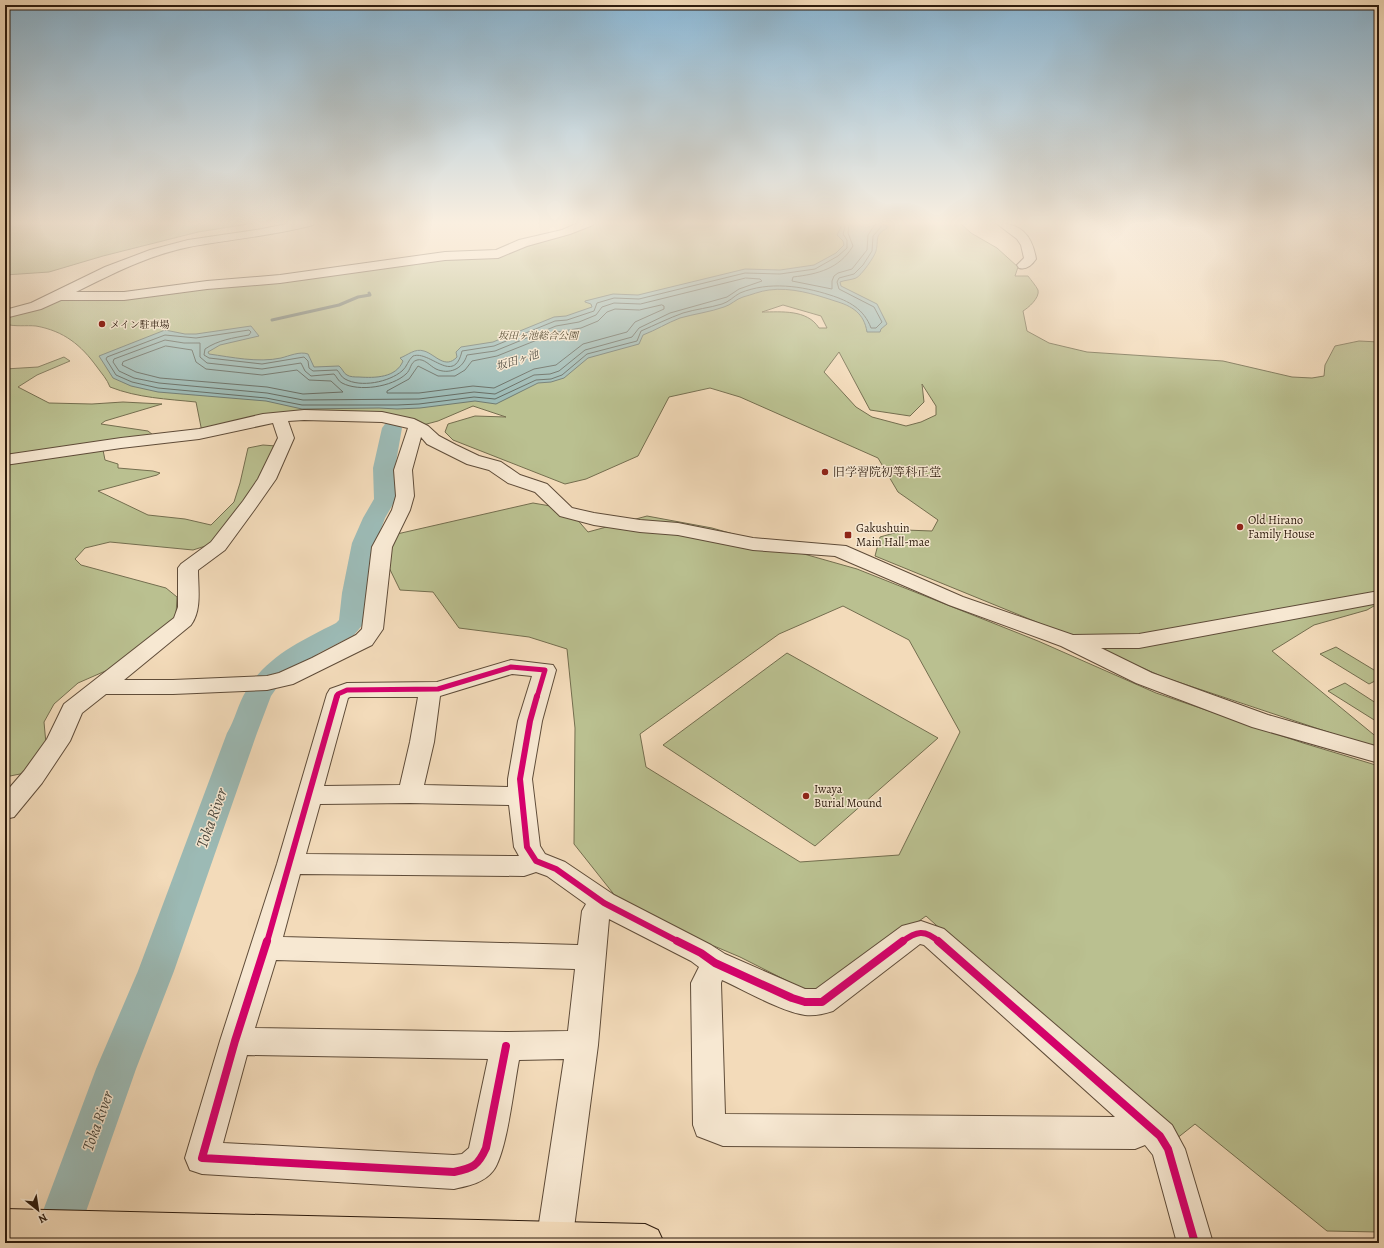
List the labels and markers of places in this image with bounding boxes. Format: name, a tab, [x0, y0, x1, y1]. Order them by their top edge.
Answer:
place label: メイン駐車場	[110, 318, 170, 331]
marker: メイン駐車場	[97, 319, 107, 329]
place label: 旧学習院初等科正堂	[833, 464, 941, 480]
marker: 旧学習院初等科正堂	[820, 467, 830, 477]
place label: Old Hirano Family House	[1248, 512, 1315, 542]
place label: Gakushuin Main Hall-mae	[856, 520, 930, 550]
marker: Old Hirano Family House	[1235, 522, 1245, 532]
marker: Gakushuin Main Hall-mae	[843, 530, 853, 540]
place label: Iwaya Burial Mound	[814, 781, 883, 811]
marker: Iwaya Burial Mound	[801, 791, 811, 801]

